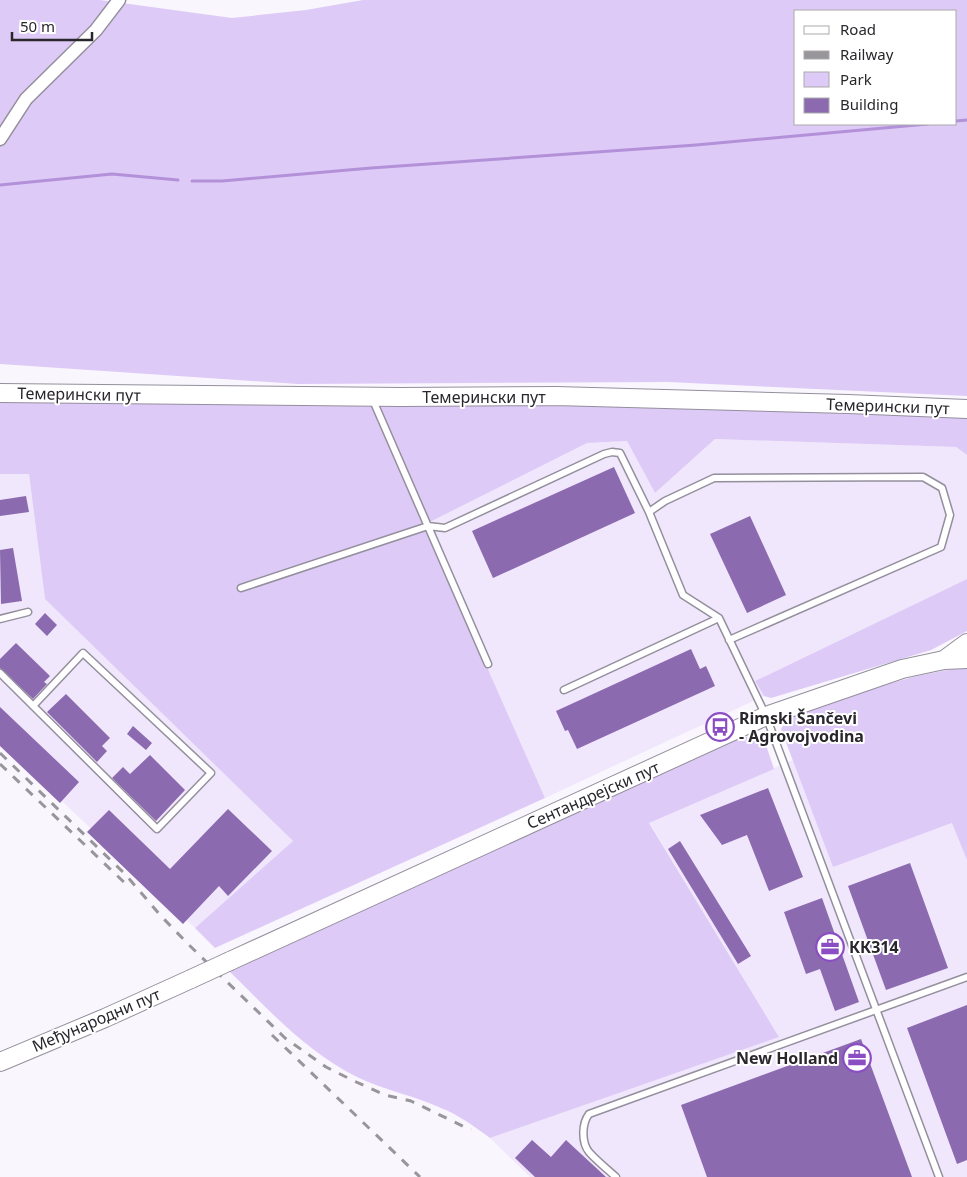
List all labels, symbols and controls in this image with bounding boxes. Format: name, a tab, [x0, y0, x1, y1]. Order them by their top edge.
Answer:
scale bar	[12, 10, 92, 42]
legend	[794, 10, 957, 125]
text: 50 m	[20, 16, 55, 36]
text: Road	[840, 19, 876, 39]
text: Railway	[840, 44, 894, 64]
text: Park	[840, 69, 872, 89]
text: Building	[840, 94, 898, 114]
street label: Темерински пут	[17, 382, 141, 406]
street label: Темерински пут	[422, 386, 546, 408]
street label: Темерински пут	[826, 393, 951, 419]
place label: Rimski Šančevi - Agrovojvodina	[739, 707, 864, 747]
bus stop icon: Rimski Šančevi - Agrovojvodina	[705, 712, 735, 742]
street label: Сентандрејски пут	[523, 756, 663, 834]
office icon: КК314	[815, 932, 845, 962]
place label: КК314	[849, 936, 899, 958]
street label: Међународни пут	[29, 983, 164, 1057]
office icon: New Holland	[842, 1043, 872, 1073]
place label: New Holland	[736, 1047, 838, 1069]

